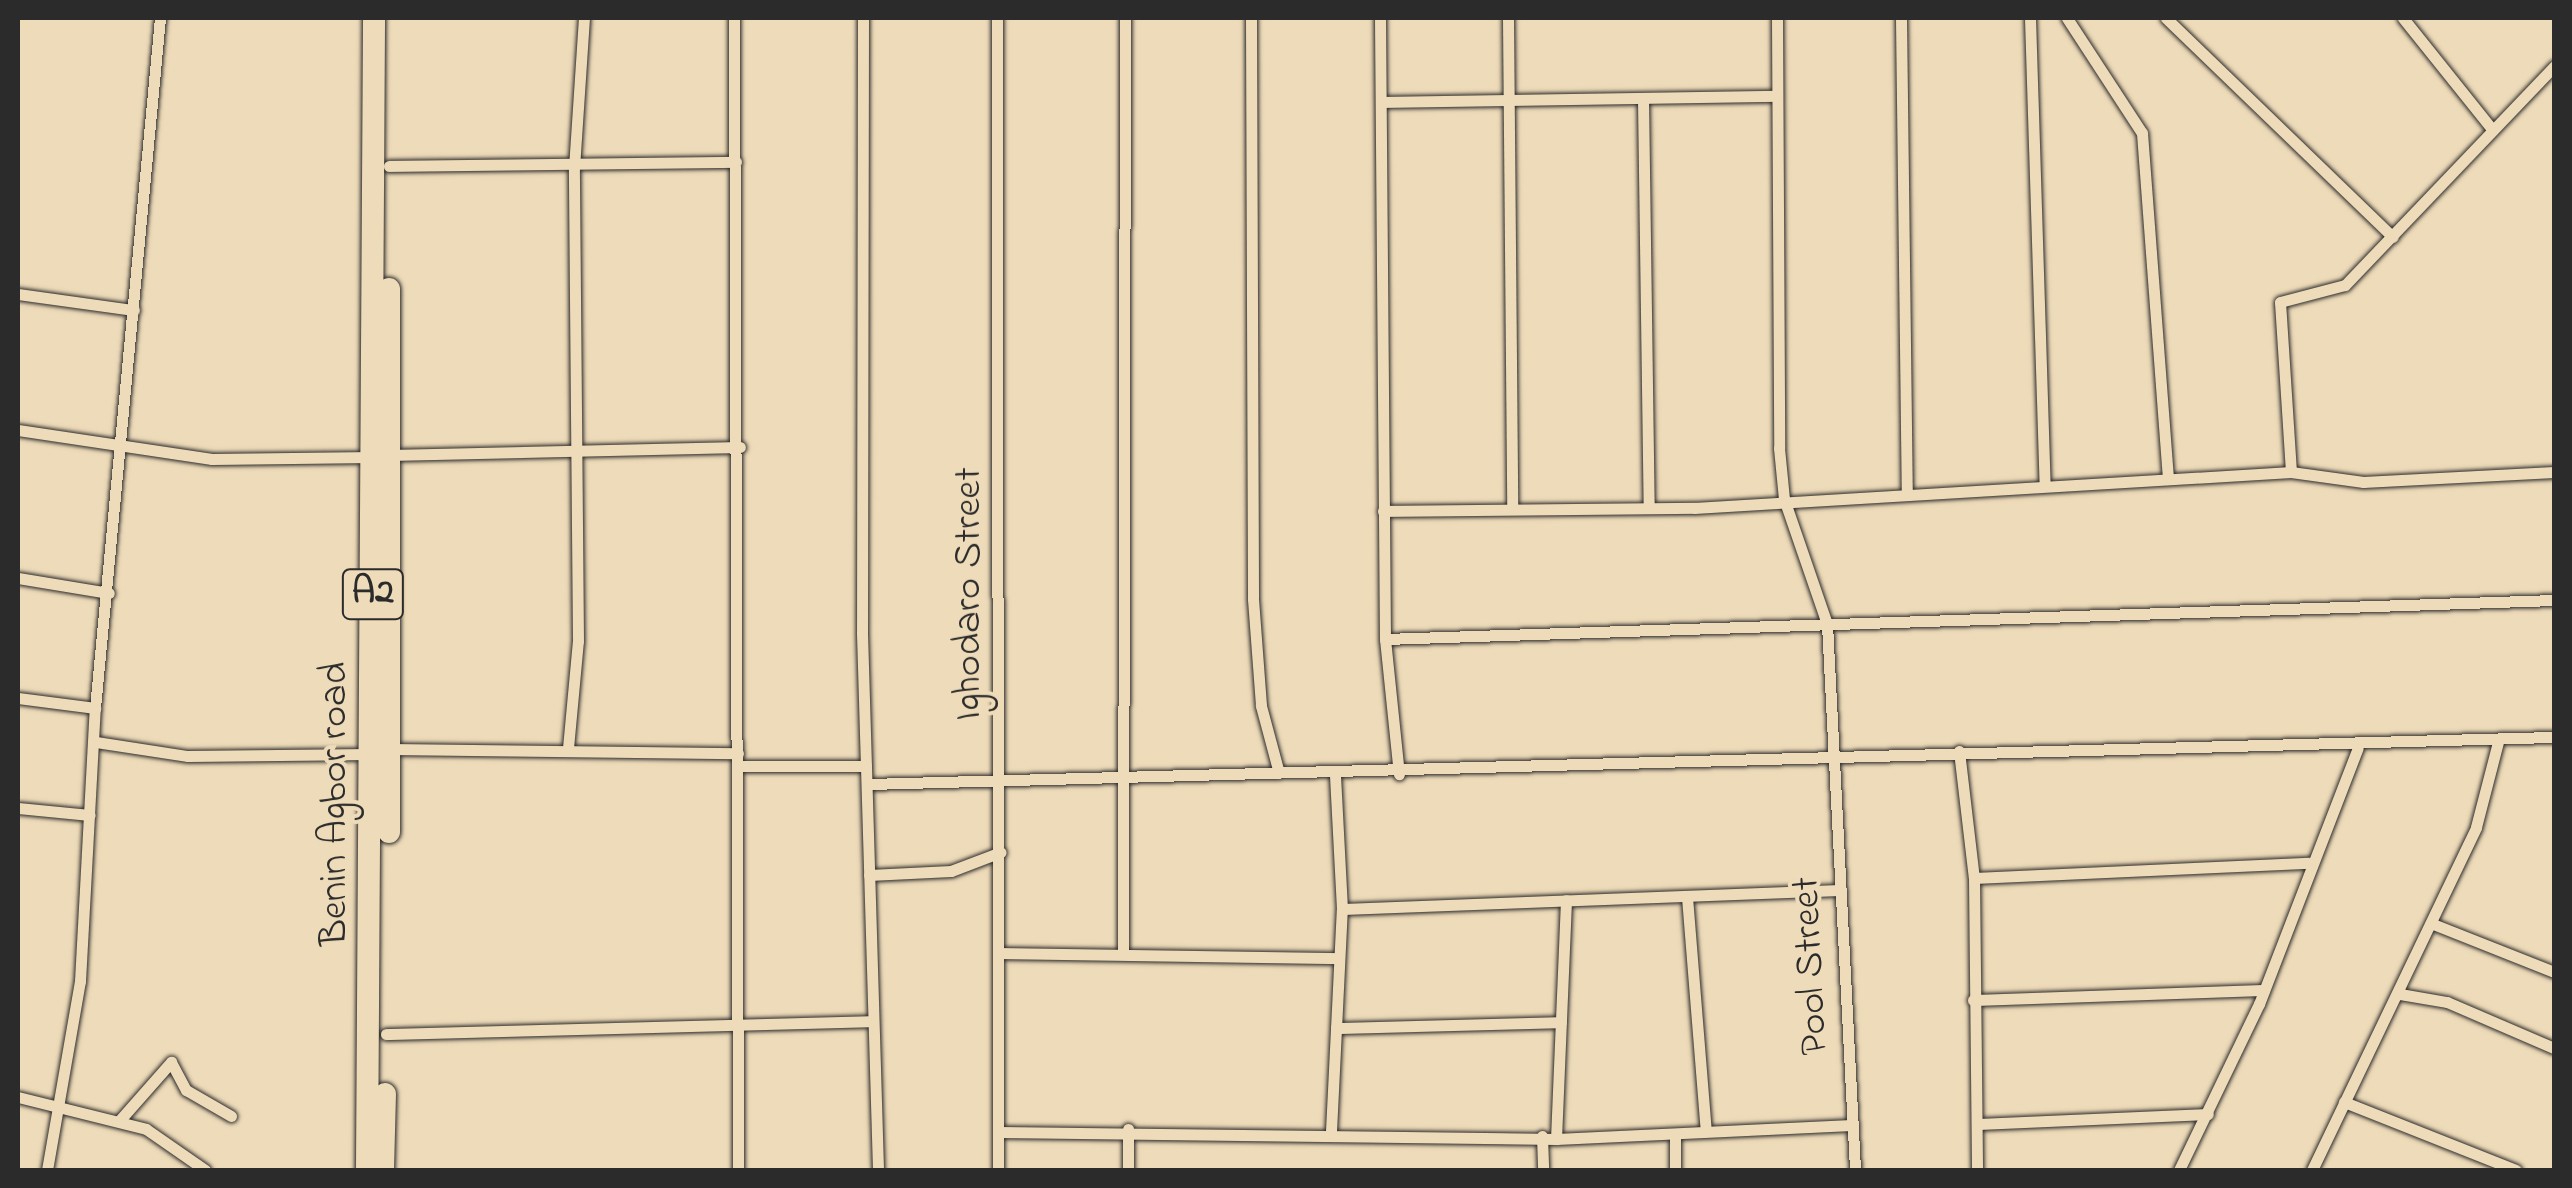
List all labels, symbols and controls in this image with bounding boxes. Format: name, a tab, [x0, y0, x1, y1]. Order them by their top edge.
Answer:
street label: Ighodaro Street	[946, 467, 994, 721]
road number: A2	[340, 561, 406, 627]
street label: Benin Agbor road	[312, 662, 360, 946]
street label: Pool Street	[1783, 876, 1841, 1056]

